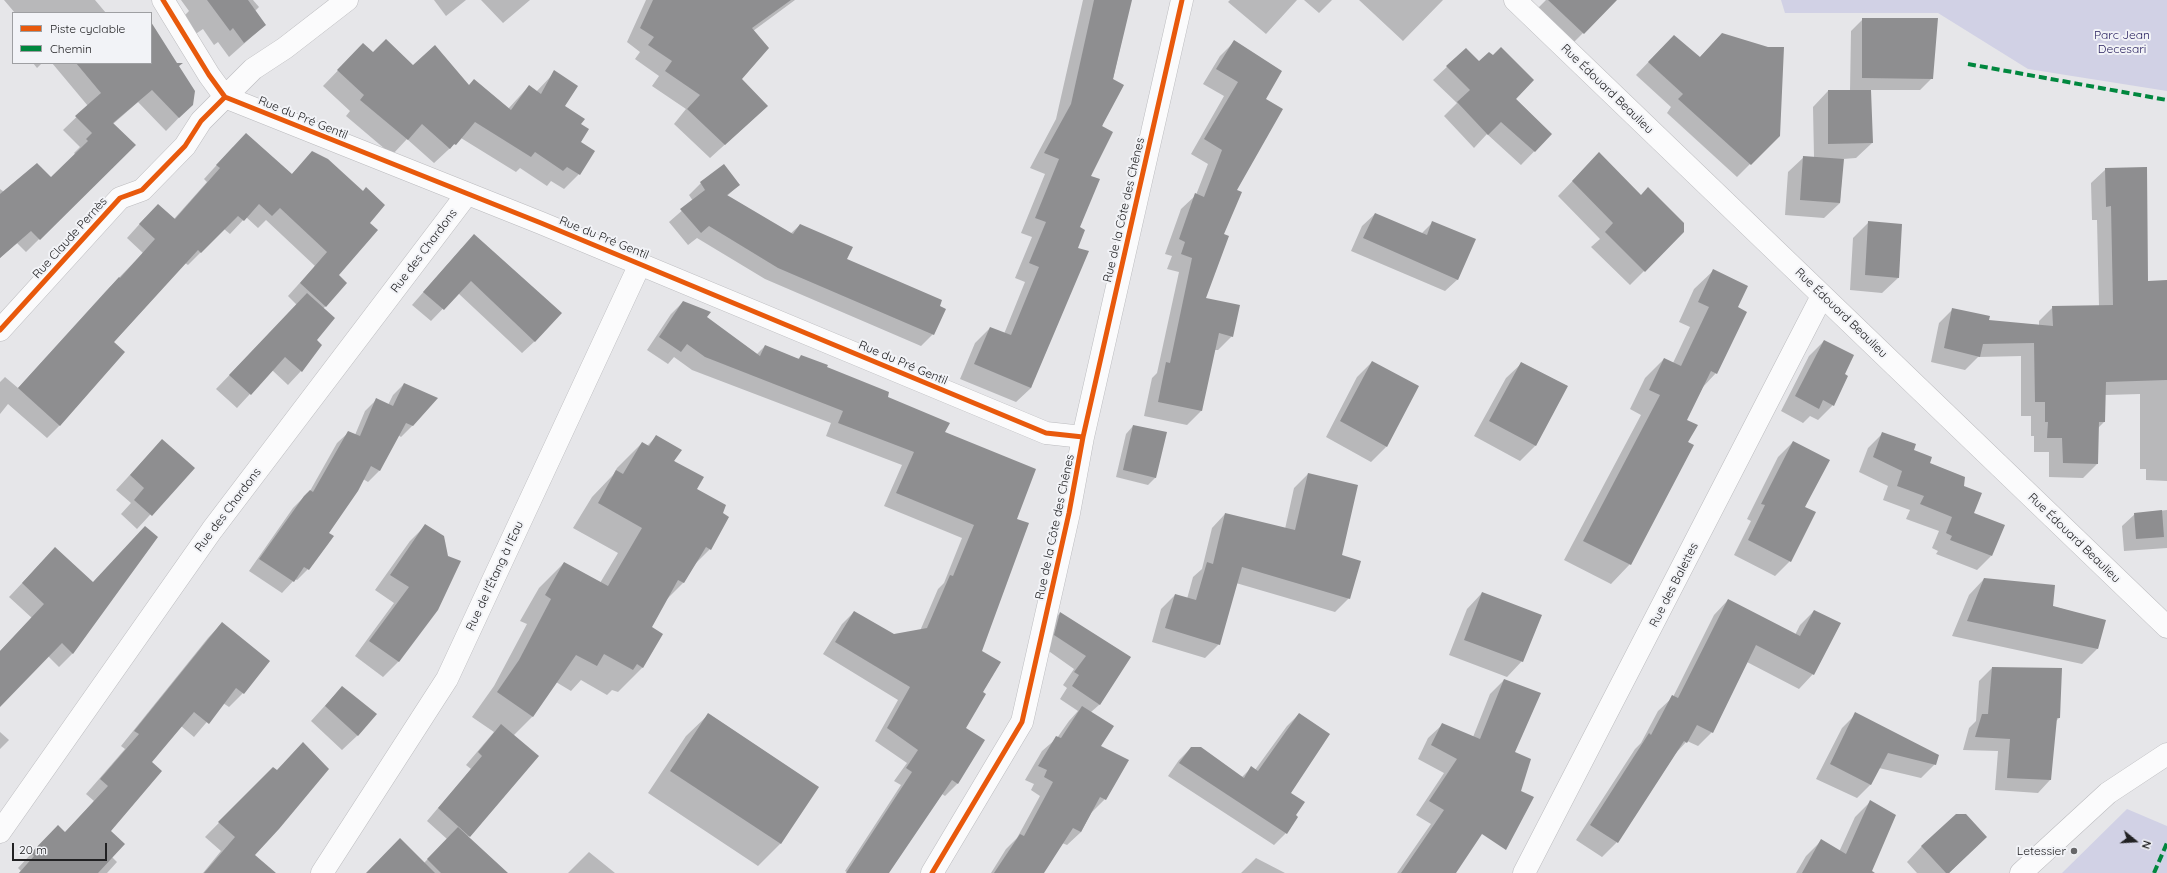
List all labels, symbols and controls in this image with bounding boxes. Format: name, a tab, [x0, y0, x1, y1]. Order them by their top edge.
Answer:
legend	[12, 12, 152, 64]
text: Piste cyclable	[50, 21, 125, 36]
park label: Parc Jean Decesari	[2094, 28, 2150, 56]
text: Chemin	[50, 41, 92, 56]
street label: Rue Édouard Beaulieu	[1558, 41, 1656, 137]
street label: Rue du Pré Gentil	[256, 93, 350, 143]
street label: Rue de la Côte des Chênes	[1100, 136, 1148, 284]
street label: Rue Claude Pernès	[30, 194, 110, 282]
street label: Rue des Chardons	[388, 206, 460, 296]
street label: Rue du Pré Gentil	[557, 213, 651, 263]
street label: Rue Édouard Beaulieu	[1792, 265, 1890, 361]
street label: Rue du Pré Gentil	[856, 338, 950, 388]
street label: Rue de la Côte des Chênes	[1033, 453, 1077, 601]
street label: Rue des Chardons	[192, 465, 264, 555]
street label: Rue Édouard Beaulieu	[2025, 490, 2123, 586]
street label: Rue de l'Étang à l'Eau	[463, 519, 527, 633]
street label: Rue des Balettes	[1647, 540, 1701, 630]
north arrow	[2115, 821, 2155, 861]
scale bar	[14, 835, 109, 861]
text: N	[2139, 839, 2154, 851]
text: 20 m	[19, 842, 47, 857]
place label: Letessier	[2017, 844, 2066, 858]
marker: Letessier	[2069, 846, 2079, 856]

